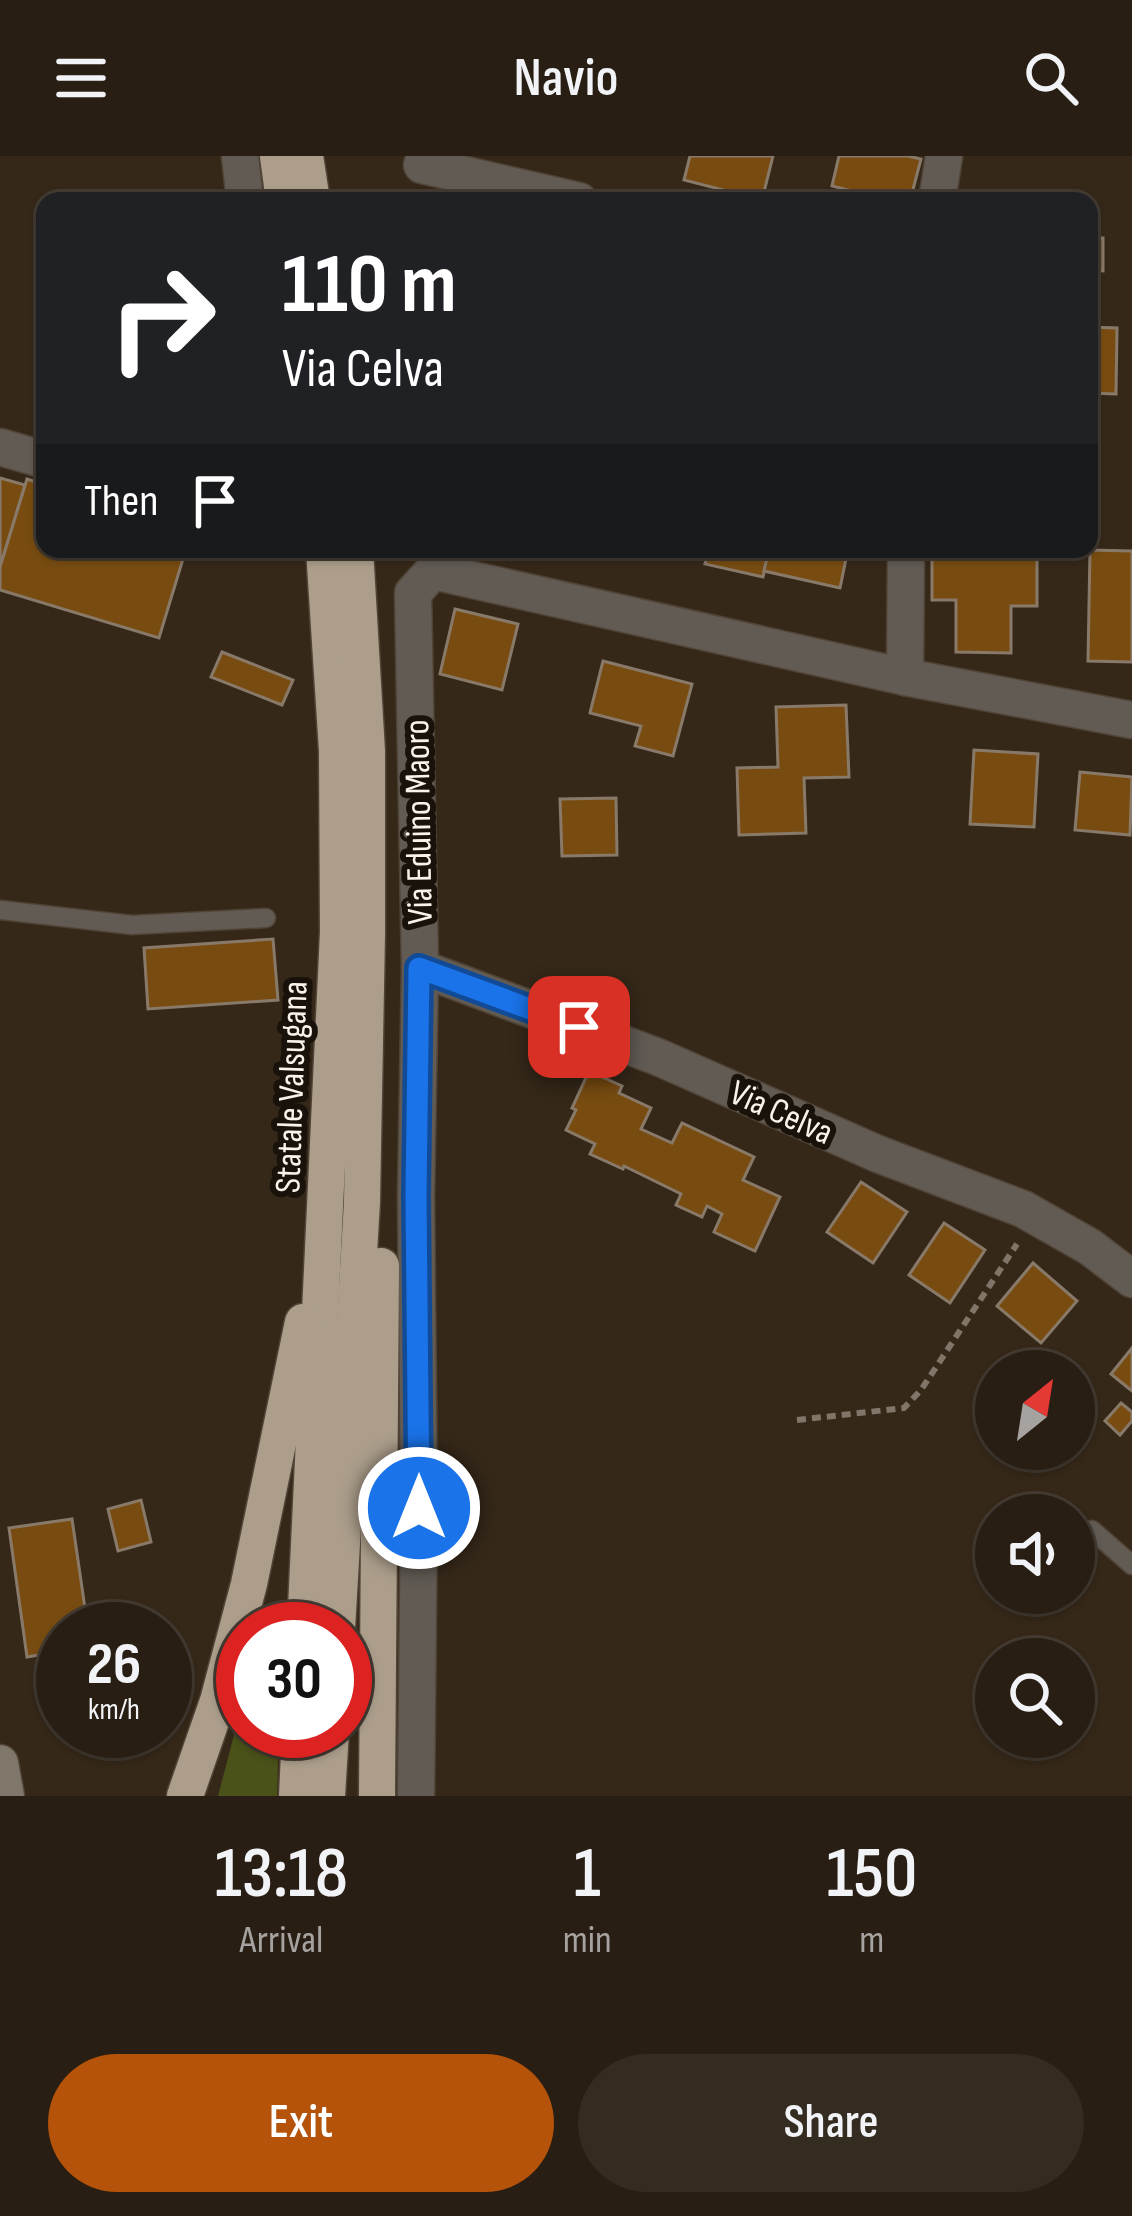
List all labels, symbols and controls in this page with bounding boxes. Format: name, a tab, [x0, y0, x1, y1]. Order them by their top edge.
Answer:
icon: menu	[48, 45, 114, 111]
icon: search	[1018, 45, 1084, 111]
text: Navio	[514, 46, 618, 111]
text: 110 m	[282, 235, 457, 336]
icon: right	[84, 240, 240, 396]
text: Via Celva	[282, 337, 444, 402]
icon: arrive	[182, 468, 248, 534]
text: Then	[84, 474, 158, 529]
street label: Via Eduino Maoro	[396, 719, 443, 925]
pin	[528, 976, 630, 1078]
street label: Statale Valsugana	[267, 980, 318, 1194]
icon: arrive	[546, 994, 612, 1060]
street label: Via Celva	[723, 1072, 839, 1155]
north arrow	[975, 1350, 1095, 1470]
map controls	[975, 1350, 1095, 1758]
position arrow	[356, 1445, 482, 1571]
button: sound	[975, 1494, 1095, 1614]
speed limit sign: 30	[216, 1602, 372, 1758]
text: 26	[87, 1629, 141, 1701]
button: search	[975, 1638, 1095, 1758]
text: km/h	[88, 1692, 140, 1728]
text: 13:18	[215, 1831, 348, 1918]
text: 1	[574, 1831, 601, 1918]
text: 150	[826, 1831, 917, 1918]
text: Arrival	[239, 1917, 323, 1964]
text: min	[563, 1917, 612, 1964]
text: m	[859, 1917, 884, 1964]
button: Exit	[48, 2054, 554, 2192]
button: Share	[578, 2054, 1084, 2192]

